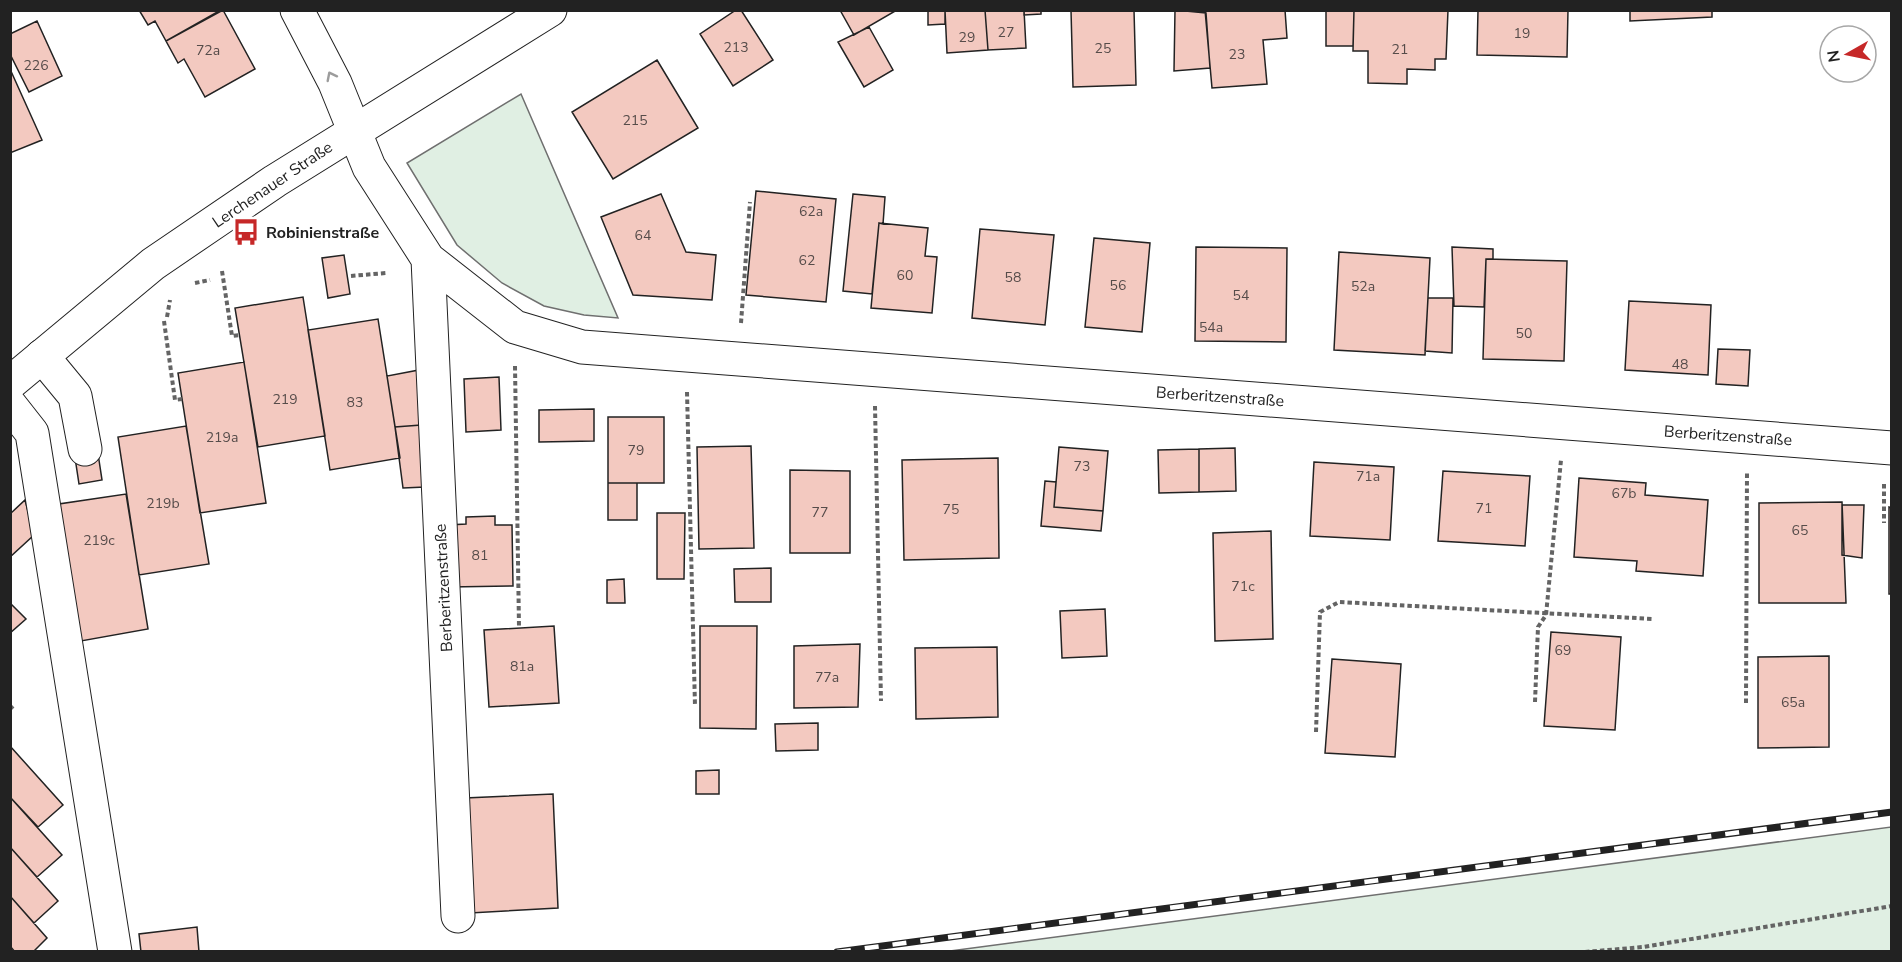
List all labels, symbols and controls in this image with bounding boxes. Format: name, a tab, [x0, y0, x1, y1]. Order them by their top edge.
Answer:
house number: 27	[998, 23, 1014, 42]
house number: 19	[1514, 24, 1530, 43]
north arrow	[1818, 24, 1878, 84]
house number: 29	[959, 28, 975, 47]
house number: 213	[723, 38, 749, 57]
house number: 25	[1095, 39, 1111, 58]
house number: 21	[1392, 40, 1408, 59]
house number: 72a	[196, 41, 220, 60]
house number: 23	[1229, 45, 1245, 64]
text: N	[1822, 49, 1846, 64]
house number: 226	[23, 56, 49, 75]
one-way arrow	[327, 72, 338, 83]
house number: 215	[622, 111, 648, 130]
street label: Lerchenauer Straße	[208, 136, 337, 233]
house number: 62a	[799, 202, 823, 221]
bus stop icon: Robinienstraße	[231, 217, 261, 247]
place label: Robinienstraße	[266, 222, 379, 244]
house number: 64	[635, 226, 651, 245]
house number: 62	[799, 251, 815, 270]
house number: 60	[897, 266, 913, 285]
house number: 58	[1005, 268, 1021, 287]
house number: 56	[1110, 276, 1126, 295]
house number: 52a	[1351, 277, 1375, 296]
house number: 54	[1233, 286, 1249, 305]
house number: 54a	[1199, 318, 1223, 337]
house number: 50	[1516, 324, 1532, 343]
house number: 48	[1672, 355, 1688, 374]
street label: Berberitzenstraße	[1155, 382, 1285, 412]
house number: 219	[272, 390, 298, 409]
house number: 83	[347, 393, 363, 412]
street label: Berberitzenstraße	[1663, 421, 1793, 451]
house number: 219a	[206, 428, 238, 447]
house number: 79	[628, 441, 644, 460]
house number: 73	[1074, 457, 1090, 476]
house number: 71a	[1356, 467, 1380, 486]
house number: 67b	[1612, 484, 1636, 503]
house number: 219b	[146, 494, 180, 513]
house number: 71	[1476, 499, 1492, 518]
house number: 75	[943, 500, 959, 519]
house number: 77	[812, 503, 828, 522]
house number: 65	[1792, 521, 1808, 540]
street label: Berberitzenstraße	[430, 523, 458, 653]
house number: 219c	[83, 531, 115, 550]
house number: 81	[472, 546, 488, 565]
house number: 71c	[1231, 577, 1255, 596]
house number: 69	[1555, 641, 1571, 660]
house number: 81a	[510, 657, 534, 676]
house number: 77a	[815, 668, 839, 687]
house number: 65a	[1781, 693, 1805, 712]

